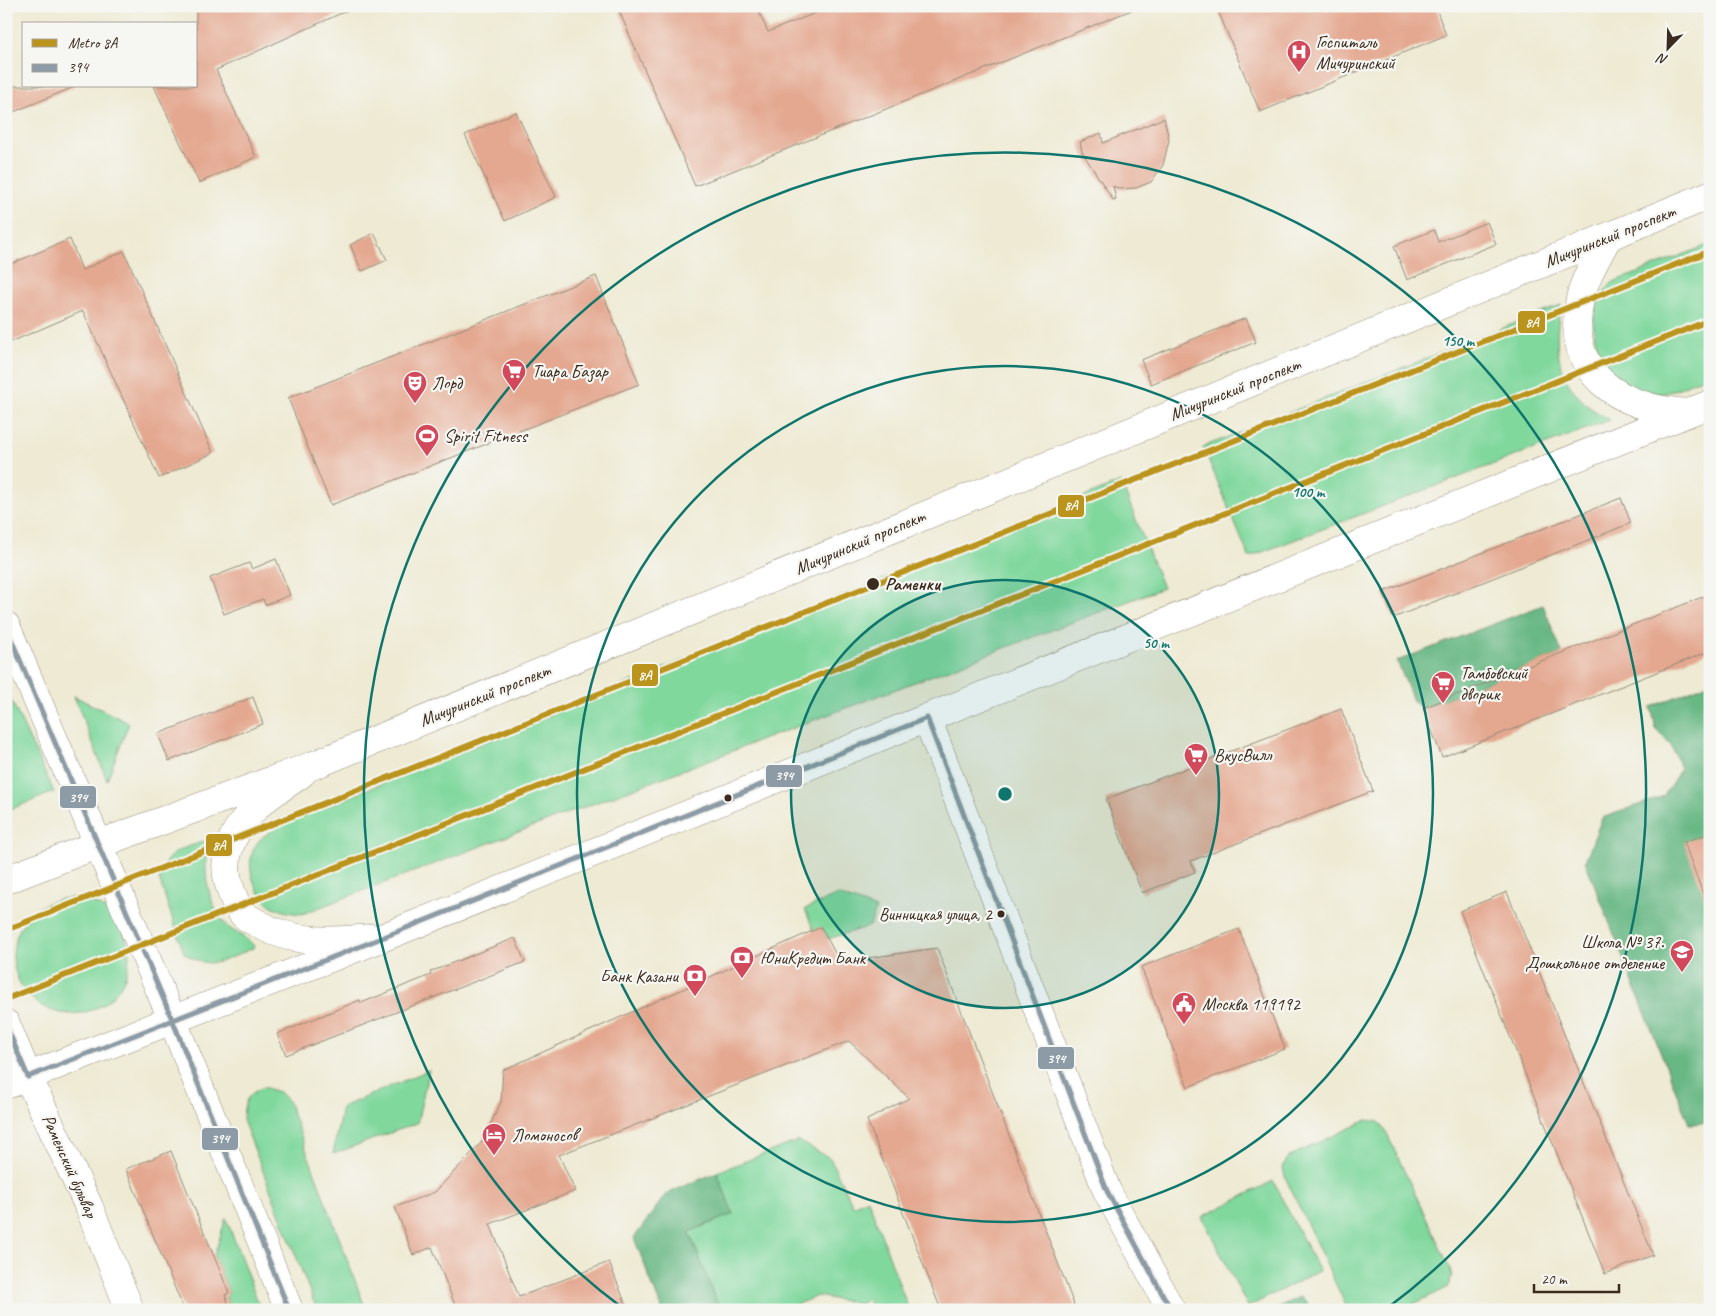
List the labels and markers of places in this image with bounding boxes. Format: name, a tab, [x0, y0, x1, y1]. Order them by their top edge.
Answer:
place label: Госпиталь Мичуринский	[1316, 31, 1396, 74]
hospital icon: Госпиталь Мичуринский	[1286, 39, 1312, 73]
supermarket icon: Тиара Базар	[501, 358, 527, 392]
place label: Тиара Базар	[532, 360, 609, 383]
theatre icon: Лорд	[402, 370, 428, 404]
place label: Лорд	[432, 372, 464, 394]
sports icon: Spirit Fitness	[414, 423, 440, 457]
place label: Spirit Fitness	[444, 425, 529, 447]
place label: Раменки	[885, 573, 942, 595]
marker: Раменки	[865, 576, 881, 592]
place label: Тамбовский дворик	[1460, 662, 1529, 705]
supermarket icon: Тамбовский дворик	[1430, 670, 1456, 704]
supermarket icon: ВкусВилл	[1183, 742, 1209, 776]
place label: ВкусВилл	[1214, 744, 1273, 766]
centre of rings	[996, 785, 1014, 803]
unlabelled marker	[723, 793, 733, 803]
place label: Винницкая улица, 2	[879, 904, 993, 925]
marker: Винницкая улица, 2	[996, 909, 1006, 919]
place label: Школа № 37. Дошкольное отделение	[1525, 931, 1665, 974]
school or university icon: Школа № 37. Дошкольное отделение	[1669, 939, 1695, 973]
bank icon: ЮниКредит Банк	[729, 945, 755, 979]
place label: ЮниКредит Банк	[760, 947, 867, 969]
bank icon: Банк Казани	[682, 963, 708, 997]
place label: Банк Казани	[600, 965, 679, 987]
public building icon: Москва 119192	[1171, 991, 1197, 1025]
place label: Москва 119192	[1202, 993, 1302, 1015]
hotel icon: Ломоносов	[481, 1122, 507, 1156]
place label: Ломоносов	[512, 1124, 582, 1146]

